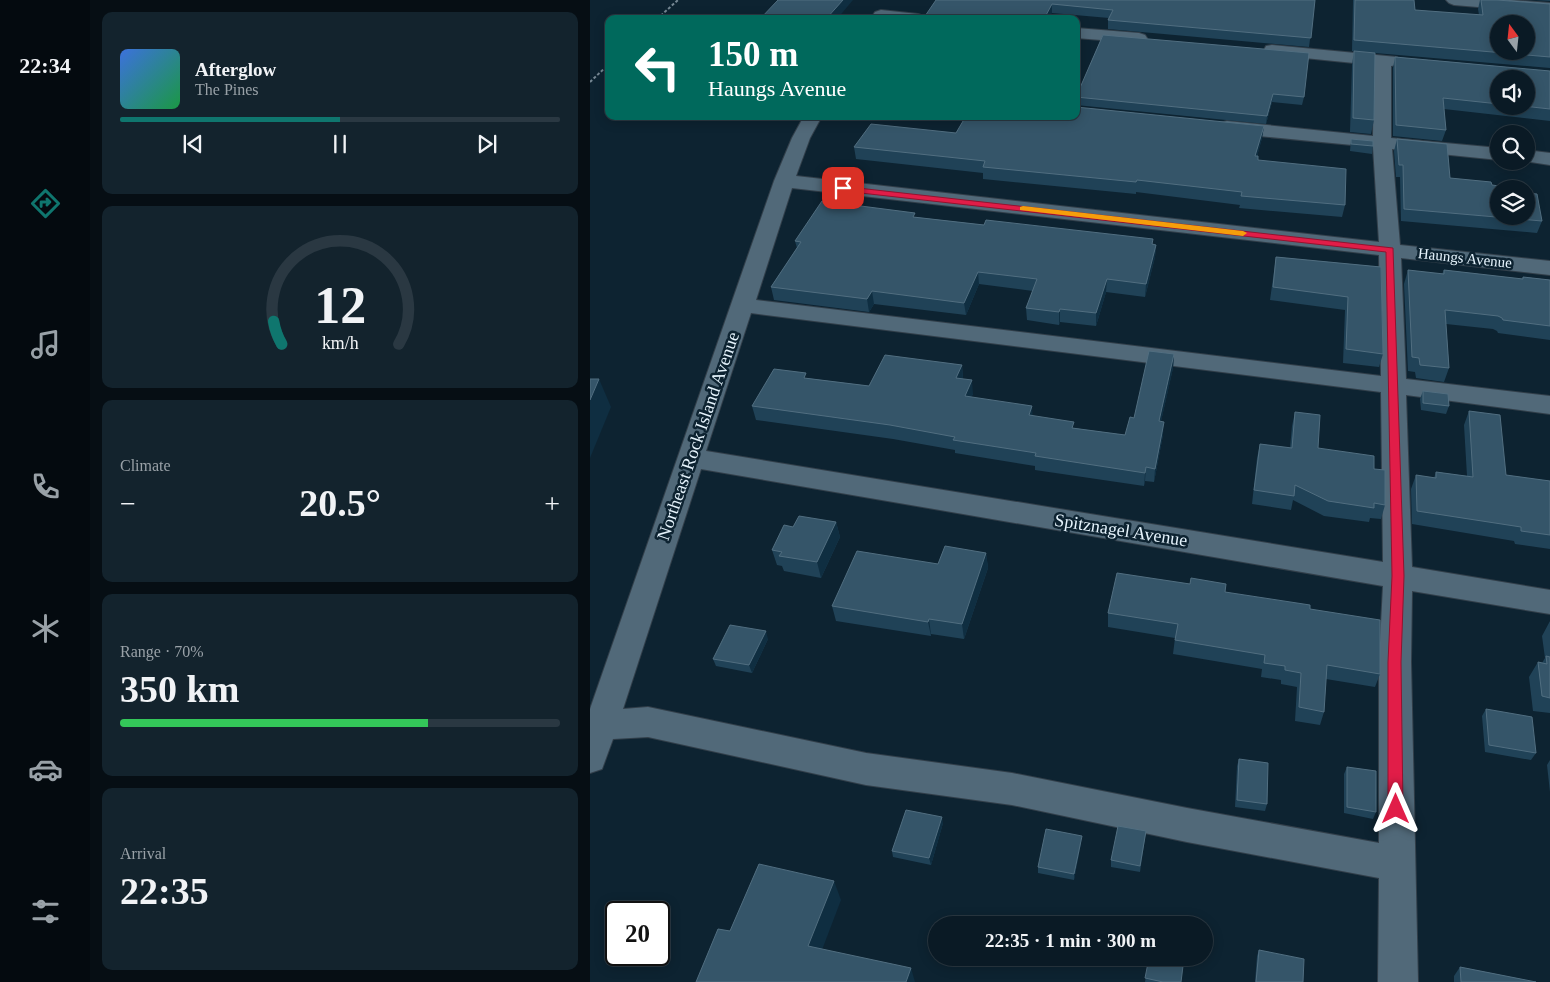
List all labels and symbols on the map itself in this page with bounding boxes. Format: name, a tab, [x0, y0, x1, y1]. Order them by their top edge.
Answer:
north arrow	[1490, 15, 1535, 60]
pin	[822, 167, 864, 209]
street label: Haungs Avenue	[1417, 245, 1513, 271]
street label: Northeast Rock Island Avenue	[653, 329, 743, 543]
street label: Spitznagel Avenue	[1053, 510, 1189, 550]
position arrow	[1369, 782, 1421, 834]
speed limit sign: 20	[605, 901, 670, 966]

